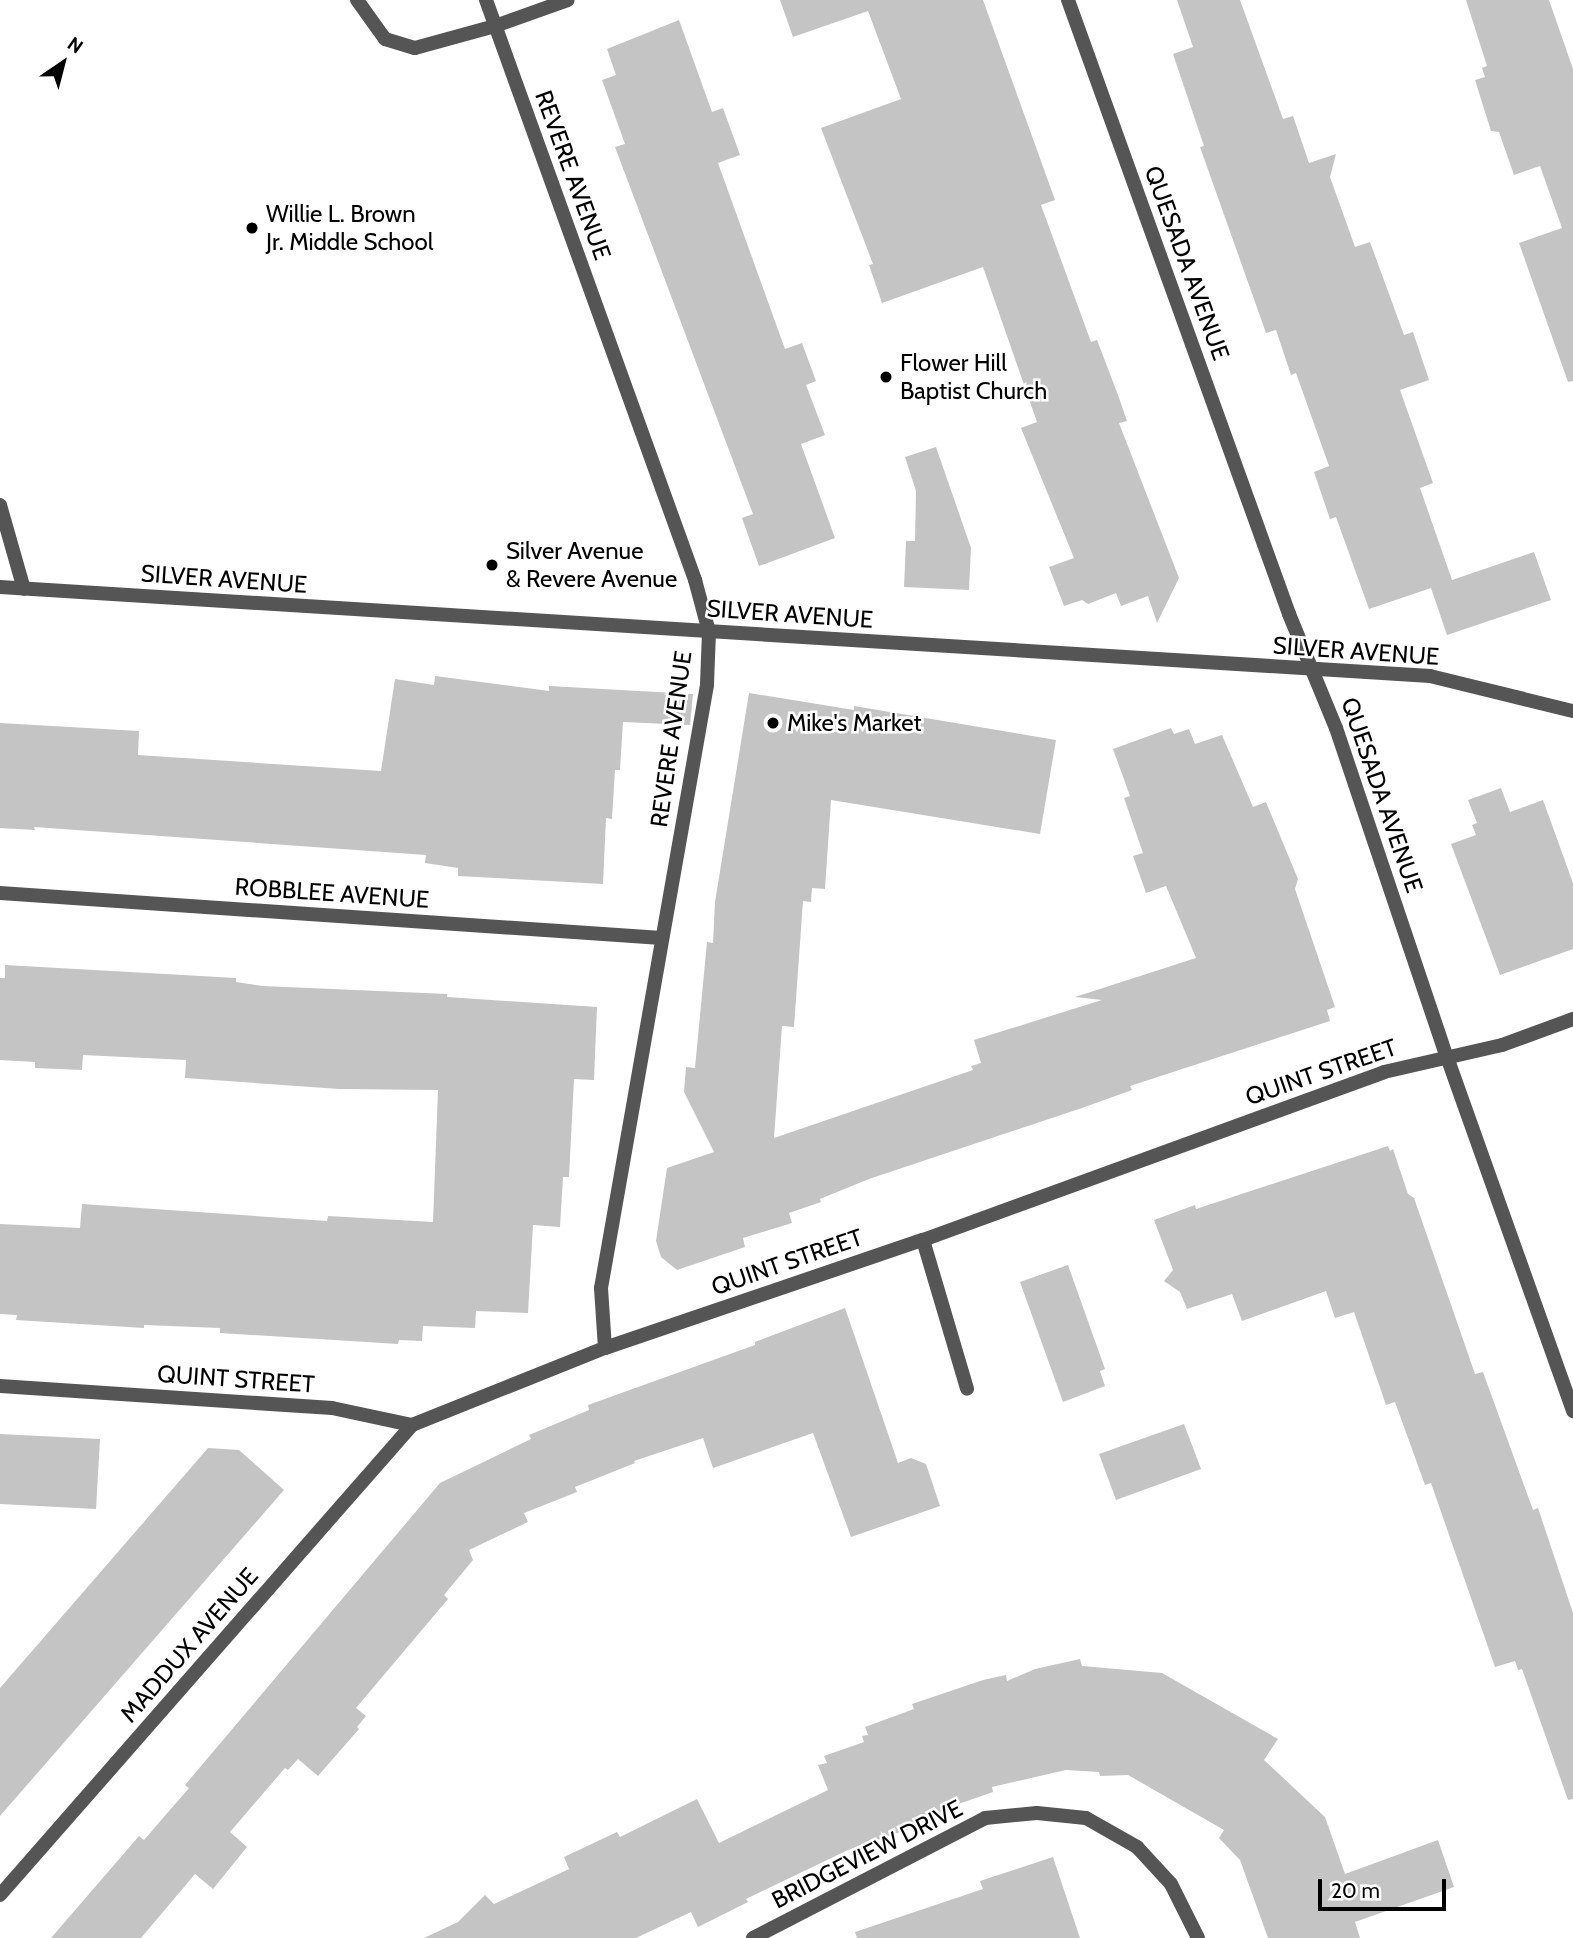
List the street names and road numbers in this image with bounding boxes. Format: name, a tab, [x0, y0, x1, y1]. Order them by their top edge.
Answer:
street label: REVERE AVENUE	[529, 86, 617, 264]
street label: QUESADA AVENUE	[1139, 162, 1235, 364]
street label: SILVER AVENUE	[140, 559, 308, 599]
street label: SILVER AVENUE	[706, 594, 874, 634]
street label: SILVER AVENUE	[1272, 631, 1440, 671]
street label: REVERE AVENUE	[644, 649, 698, 829]
street label: QUESADA AVENUE	[1335, 694, 1429, 896]
street label: ROBBLEE AVENUE	[234, 872, 430, 914]
street label: QUINT STREET	[1242, 1033, 1400, 1111]
street label: QUINT STREET	[708, 1223, 866, 1301]
street label: QUINT STREET	[156, 1359, 316, 1399]
street label: MADDUX AVENUE	[114, 1562, 264, 1728]
street label: BRIDGEVIEW DRIVE	[767, 1794, 967, 1914]

